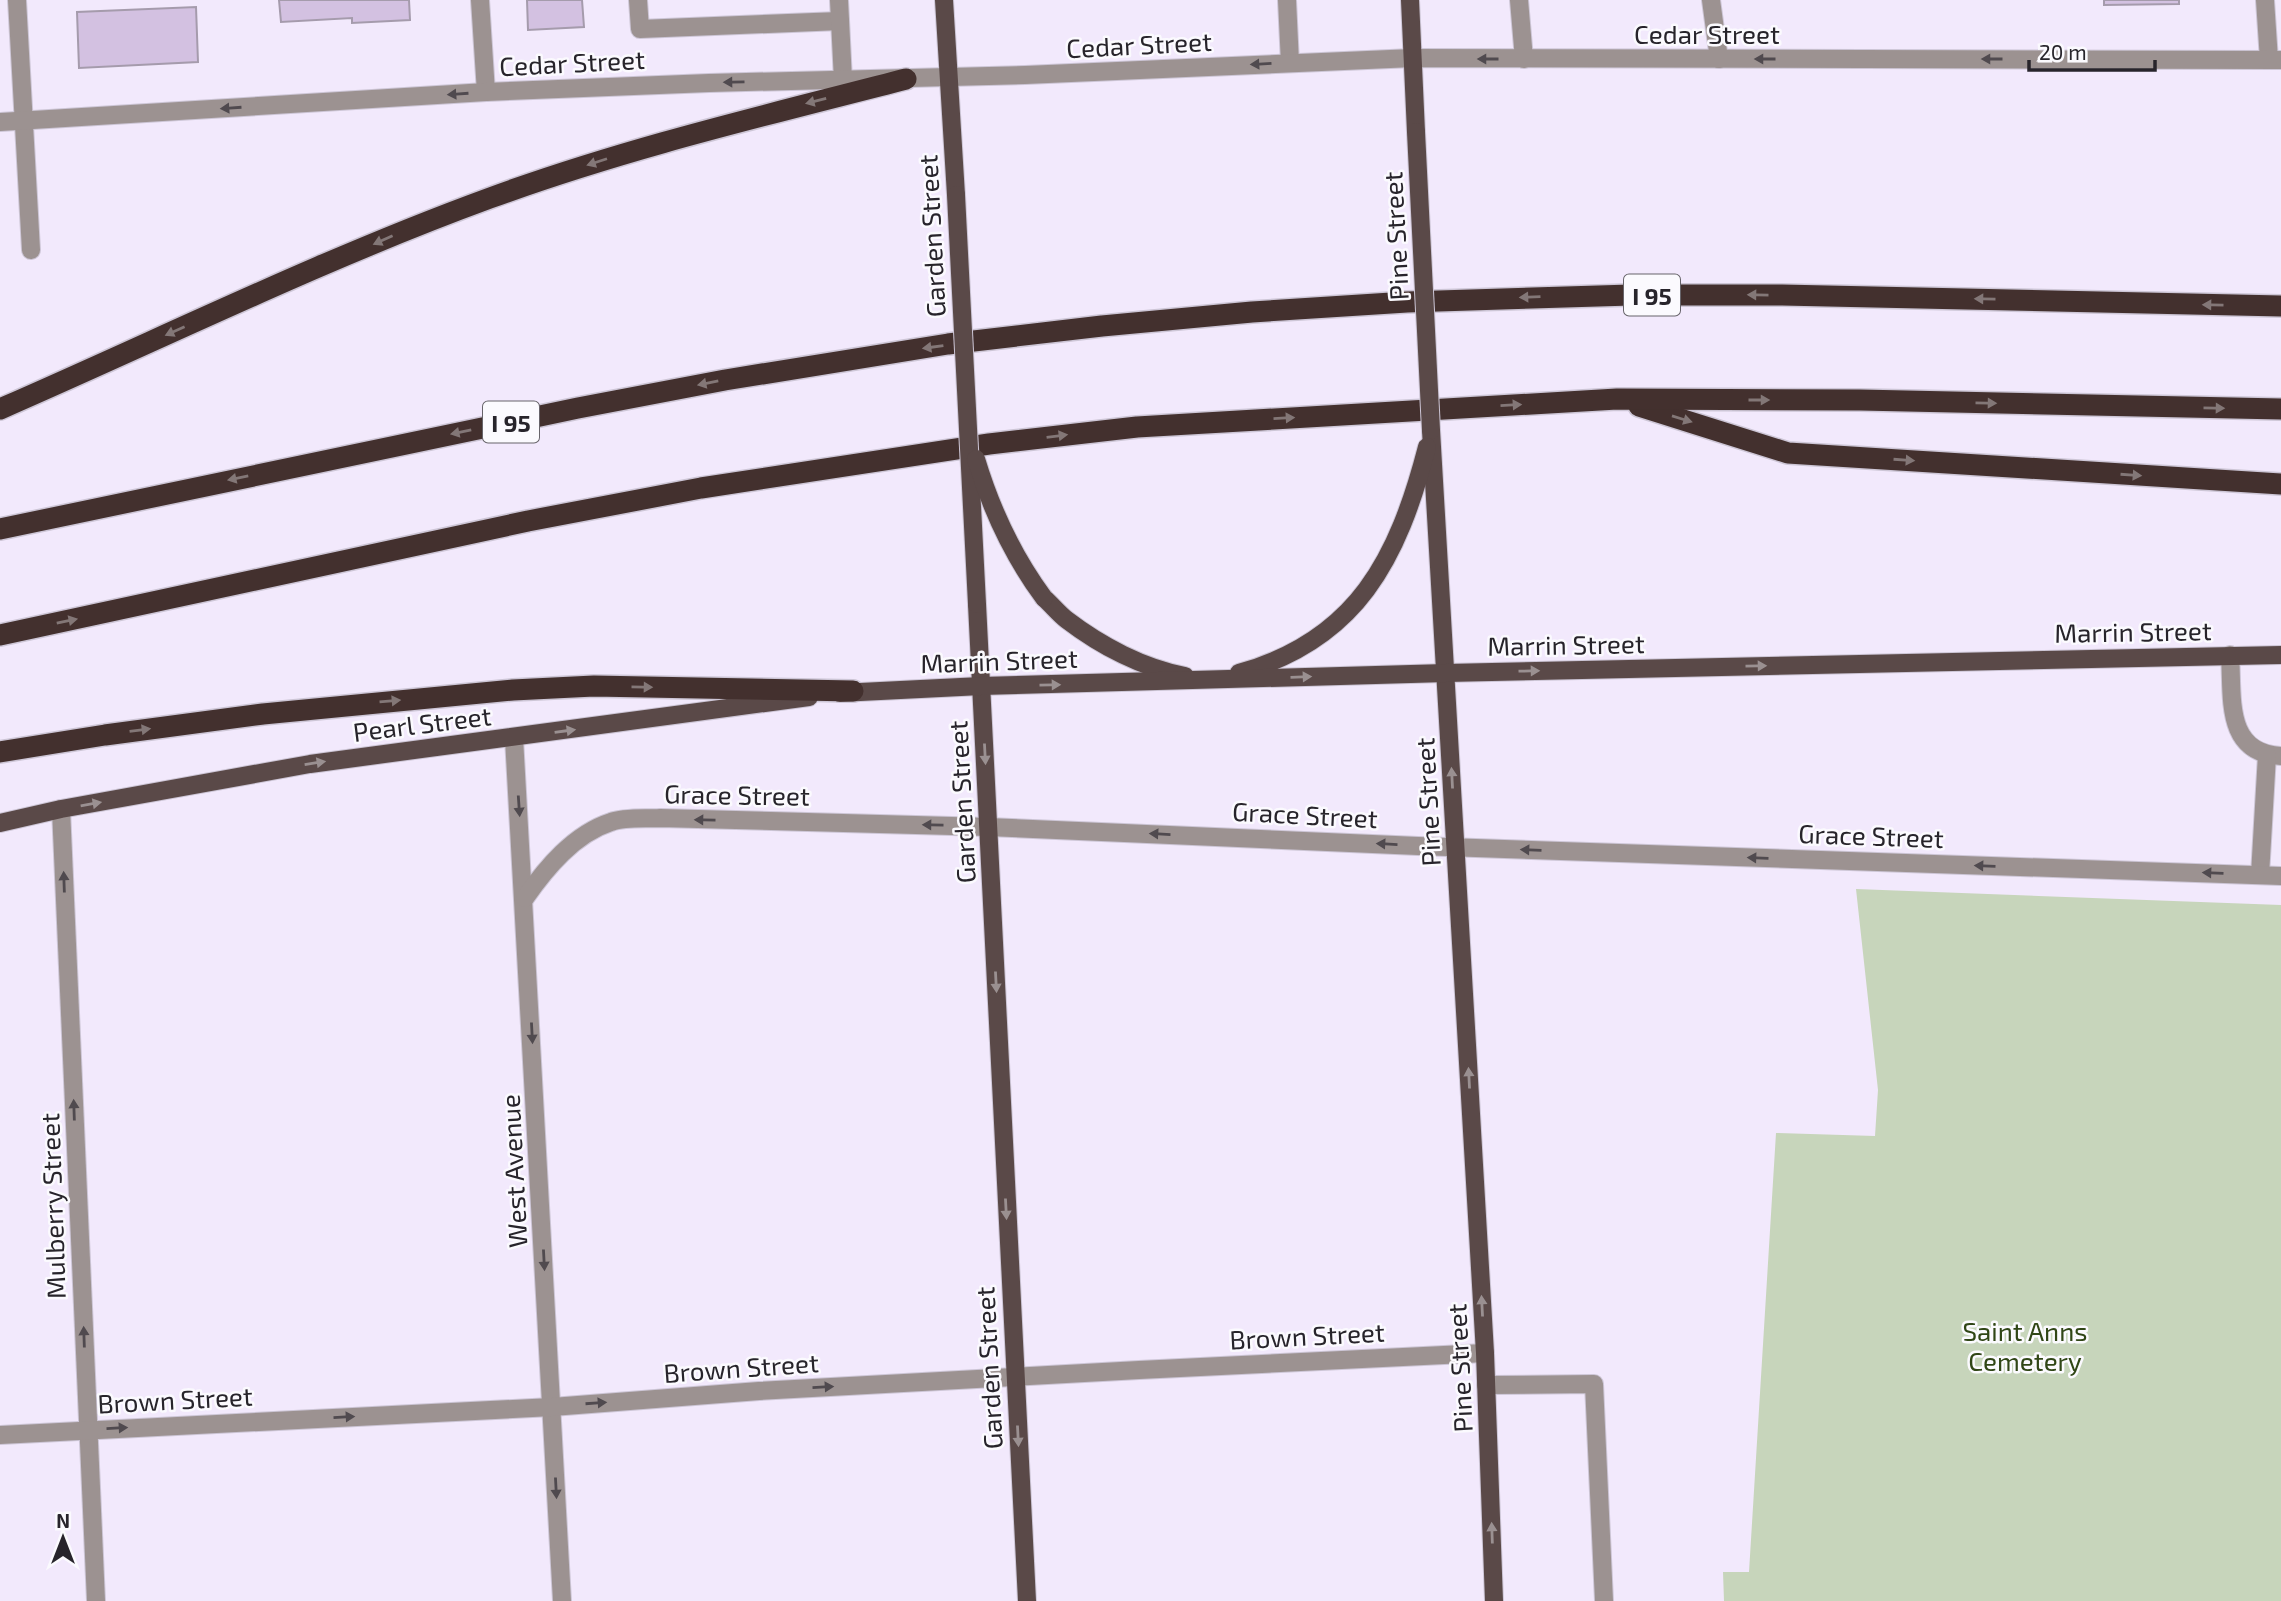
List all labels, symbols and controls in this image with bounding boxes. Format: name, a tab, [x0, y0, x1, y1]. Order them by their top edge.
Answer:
street label: Cedar Street	[1634, 18, 1780, 49]
street label: Cedar Street	[1065, 25, 1213, 63]
scale bar	[2029, 28, 2155, 72]
text: 20 m	[2039, 39, 2087, 64]
street label: Cedar Street	[498, 43, 646, 81]
one-way arrow	[1477, 53, 1499, 65]
one-way arrow	[1754, 53, 1776, 65]
one-way arrow	[1981, 53, 2003, 65]
one-way arrow	[1250, 59, 1272, 70]
one-way arrow	[723, 76, 745, 88]
one-way arrow	[446, 89, 468, 100]
one-way arrow	[805, 96, 827, 107]
one-way arrow	[219, 103, 241, 114]
street label: Garden Street	[911, 154, 951, 318]
one-way arrow	[586, 158, 607, 168]
street label: Pine Street	[1376, 171, 1414, 301]
one-way arrow	[373, 235, 394, 246]
road number: I 95	[1624, 274, 1680, 316]
one-way arrow	[1747, 289, 1769, 301]
one-way arrow	[1519, 291, 1541, 302]
one-way arrow	[1974, 293, 1996, 305]
one-way arrow	[2202, 299, 2224, 310]
one-way arrow	[165, 325, 185, 337]
one-way arrow	[922, 341, 944, 352]
one-way arrow	[697, 378, 719, 389]
one-way arrow	[1748, 394, 1770, 406]
one-way arrow	[1975, 397, 1997, 409]
one-way arrow	[1500, 399, 1522, 410]
road number: I 95	[483, 402, 539, 442]
one-way arrow	[2203, 402, 2225, 413]
one-way arrow	[1273, 413, 1295, 424]
one-way arrow	[1672, 415, 1693, 425]
one-way arrow	[450, 427, 472, 438]
one-way arrow	[1046, 431, 1068, 442]
one-way arrow	[1893, 455, 1915, 466]
one-way arrow	[2120, 469, 2142, 480]
one-way arrow	[227, 473, 249, 484]
street label: Marrin Street	[2054, 614, 2212, 648]
one-way arrow	[56, 615, 78, 626]
street label: Marrin Street	[1487, 627, 1645, 661]
street label: Marrin Street	[920, 642, 1078, 678]
one-way arrow	[1746, 660, 1768, 672]
one-way arrow	[1518, 665, 1540, 677]
one-way arrow	[1291, 672, 1313, 683]
one-way arrow	[1039, 679, 1061, 691]
one-way arrow	[631, 681, 653, 693]
one-way arrow	[380, 695, 402, 706]
street label: Pearl Street	[351, 699, 493, 747]
street label: Garden Street	[941, 720, 981, 884]
one-way arrow	[129, 724, 151, 735]
one-way arrow	[554, 725, 576, 736]
street label: Pine Street	[1408, 737, 1446, 867]
one-way arrow	[979, 744, 990, 766]
one-way arrow	[304, 757, 326, 768]
one-way arrow	[1446, 767, 1457, 789]
street label: Grace Street	[664, 777, 810, 811]
one-way arrow	[513, 795, 524, 817]
street label: Grace Street	[1232, 795, 1379, 833]
one-way arrow	[80, 798, 102, 809]
one-way arrow	[694, 814, 716, 825]
street label: Grace Street	[1798, 817, 1944, 853]
one-way arrow	[921, 819, 943, 831]
one-way arrow	[1149, 829, 1171, 840]
one-way arrow	[1376, 839, 1398, 850]
one-way arrow	[1519, 844, 1541, 855]
one-way arrow	[1747, 852, 1769, 863]
one-way arrow	[1974, 860, 1996, 871]
one-way arrow	[2202, 868, 2224, 879]
one-way arrow	[59, 871, 70, 893]
one-way arrow	[990, 971, 1001, 993]
one-way arrow	[526, 1022, 537, 1044]
one-way arrow	[1463, 1067, 1474, 1089]
street label: West Avenue	[494, 1094, 532, 1248]
one-way arrow	[68, 1099, 79, 1121]
street label: Mulberry Street	[33, 1112, 71, 1300]
one-way arrow	[1001, 1198, 1012, 1220]
one-way arrow	[539, 1250, 550, 1272]
street label: Garden Street	[968, 1286, 1008, 1450]
one-way arrow	[1476, 1294, 1487, 1316]
street label: Pine Street	[1440, 1303, 1478, 1433]
street label: Brown Street	[1229, 1315, 1386, 1355]
park label: Saint Anns Cemetery	[1962, 1315, 2088, 1376]
one-way arrow	[78, 1326, 89, 1348]
street label: Brown Street	[662, 1346, 820, 1388]
street label: Brown Street	[97, 1379, 254, 1419]
one-way arrow	[812, 1381, 834, 1392]
one-way arrow	[585, 1397, 607, 1408]
one-way arrow	[334, 1411, 356, 1422]
one-way arrow	[106, 1423, 128, 1434]
one-way arrow	[1012, 1425, 1023, 1447]
one-way arrow	[551, 1477, 562, 1499]
north arrow	[28, 1503, 98, 1573]
text: N	[56, 1509, 70, 1532]
one-way arrow	[1486, 1522, 1497, 1544]

